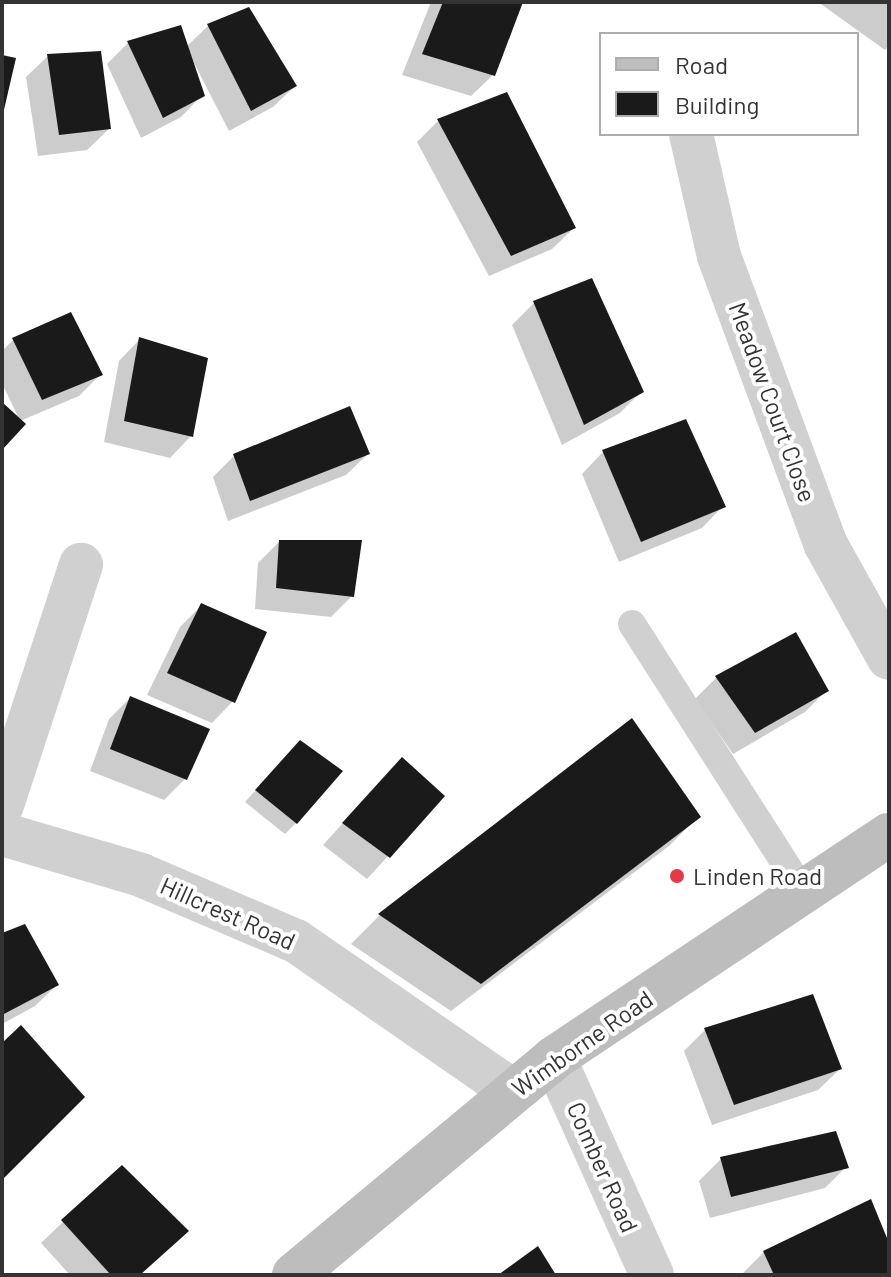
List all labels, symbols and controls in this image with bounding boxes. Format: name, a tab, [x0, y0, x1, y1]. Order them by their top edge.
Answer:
legend	[599, 32, 859, 136]
text: Road	[675, 50, 728, 79]
text: Building	[675, 90, 759, 119]
street label: Meadow Court Close	[723, 298, 823, 506]
place label: Linden Road	[693, 862, 822, 890]
marker: Linden Road	[668, 867, 686, 885]
street label: Hillcrest Road	[156, 870, 300, 956]
street label: Wimborne Road	[506, 984, 658, 1102]
street label: Comber Road	[561, 1097, 645, 1237]

